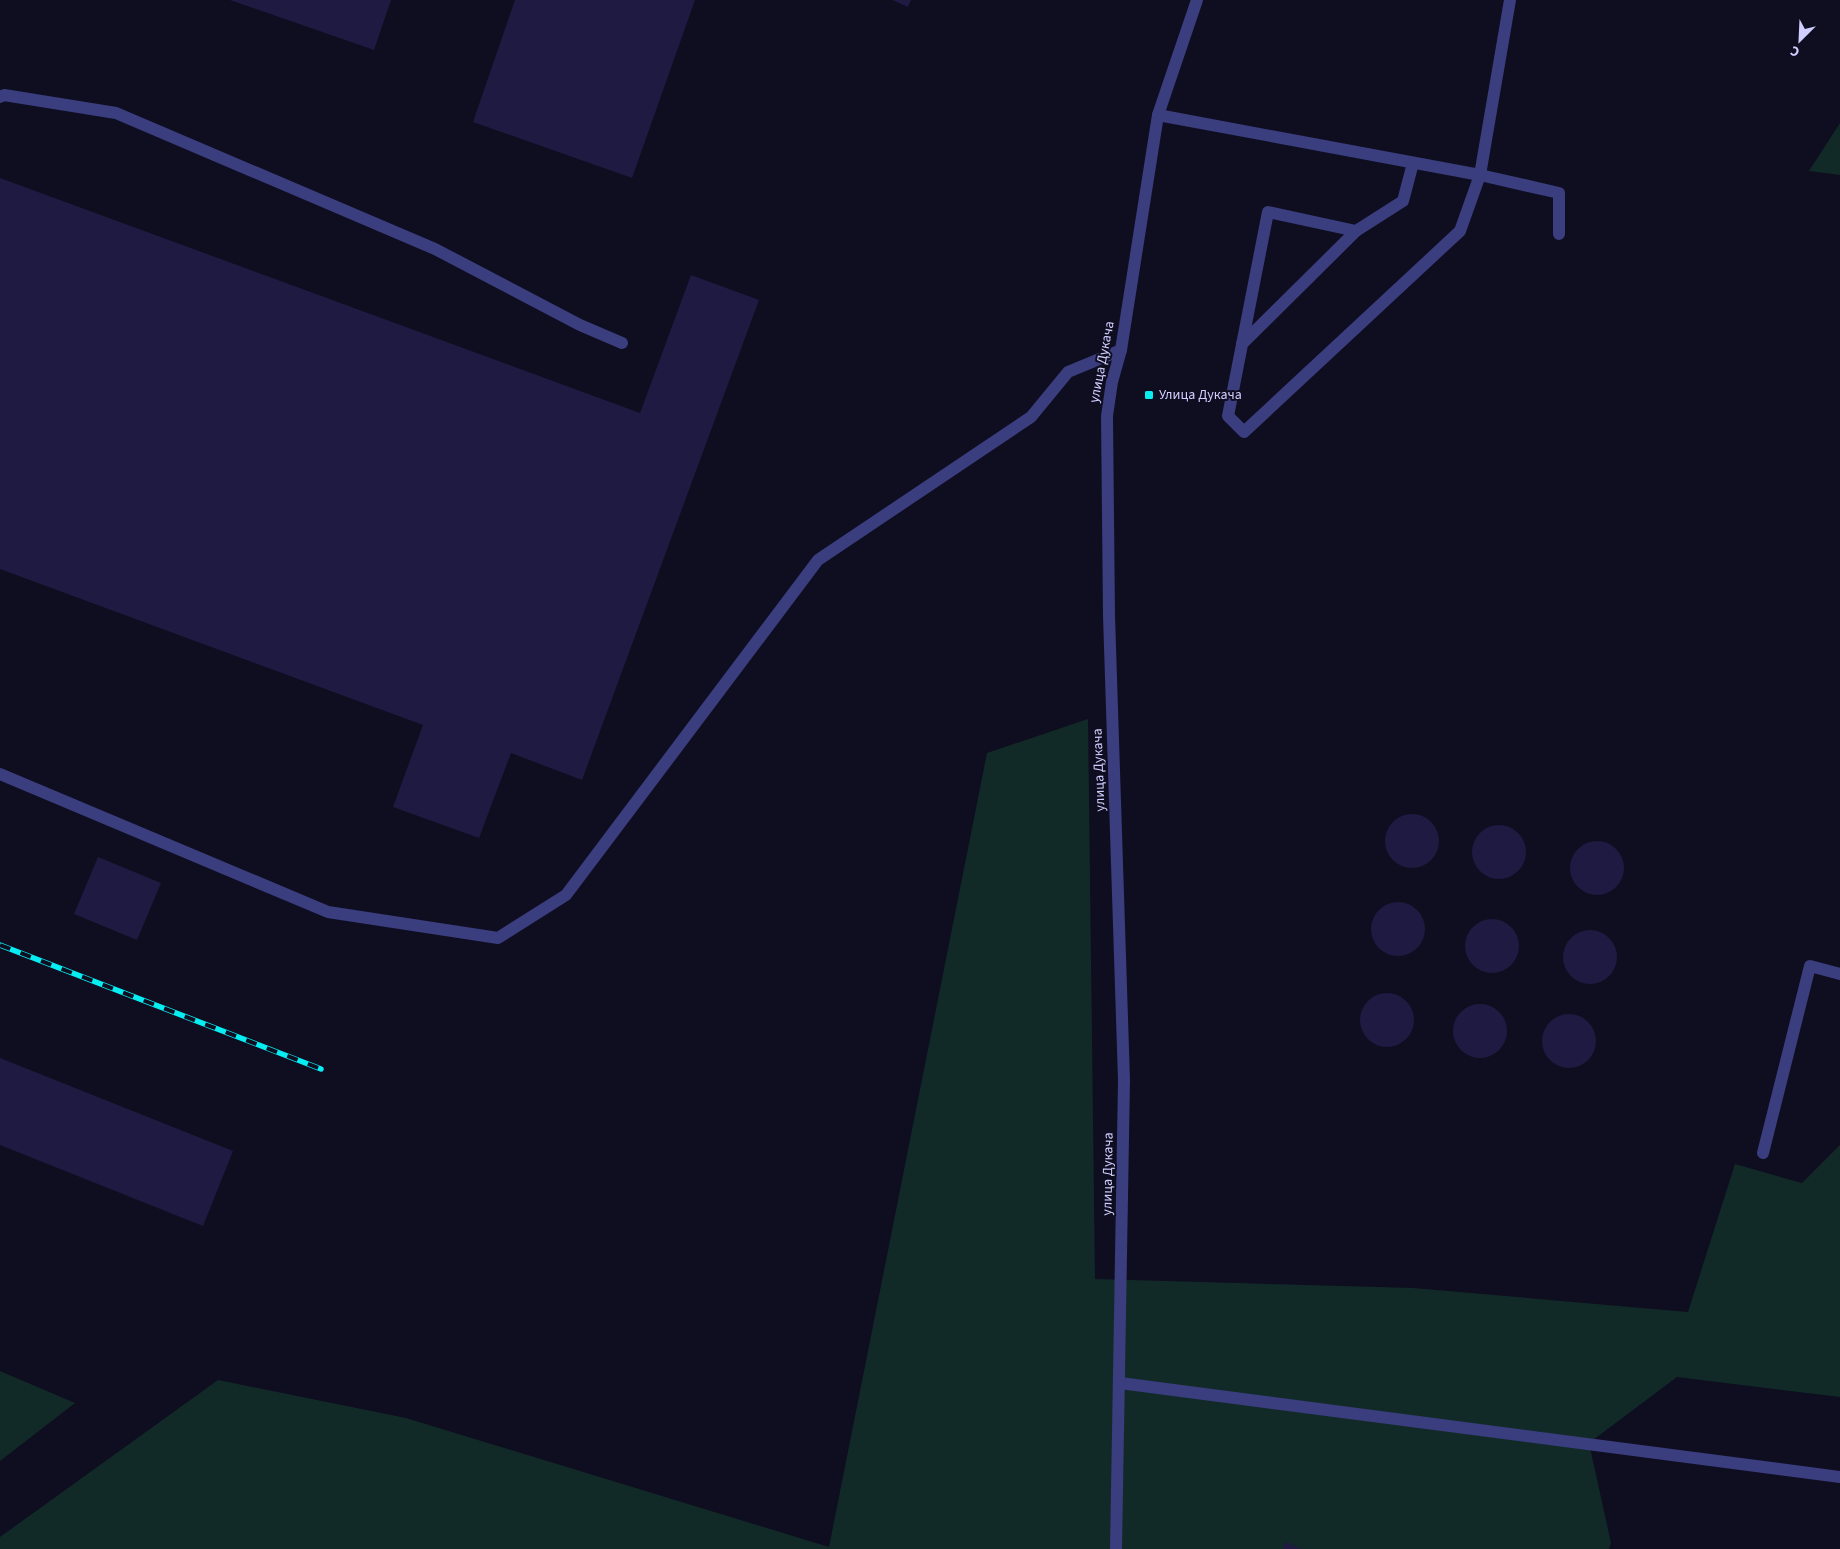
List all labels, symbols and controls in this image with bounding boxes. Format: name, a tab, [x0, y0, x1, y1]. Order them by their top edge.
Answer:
north arrow	[1775, 15, 1825, 65]
text: С	[1787, 40, 1803, 62]
street label: улица Дукача	[1084, 319, 1120, 405]
place label: Улица Дукача	[1159, 385, 1242, 405]
marker: Улица Дукача	[1143, 389, 1155, 401]
street label: улица Дукача	[1088, 728, 1110, 812]
street label: улица Дукача	[1097, 1132, 1119, 1216]

